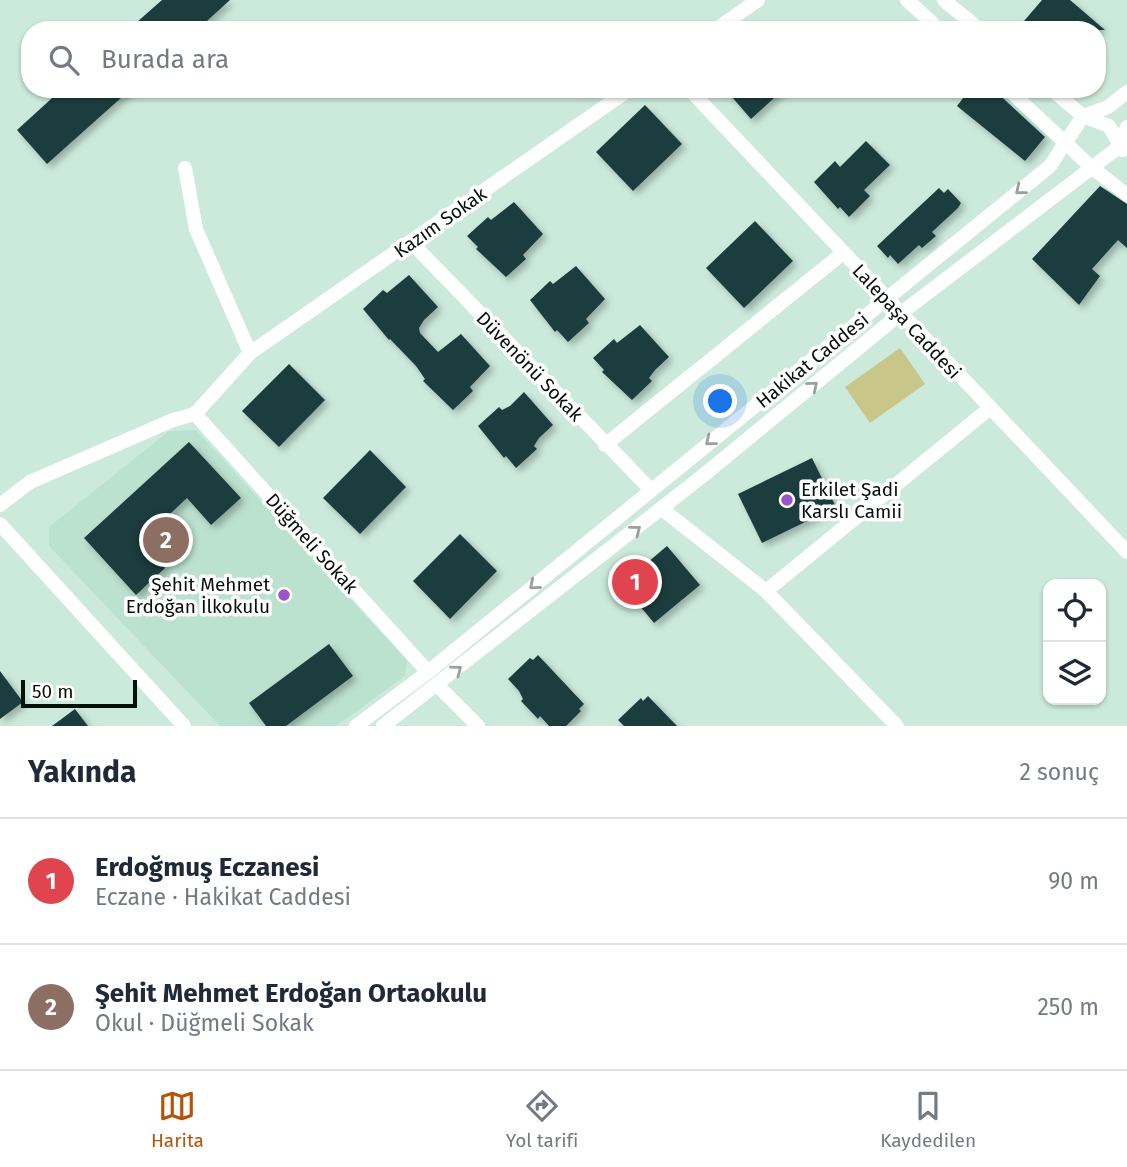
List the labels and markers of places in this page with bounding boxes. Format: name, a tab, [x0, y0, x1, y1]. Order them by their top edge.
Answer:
place label: Erkilet Şadi Karslı Camii	[801, 478, 902, 523]
marker: Erkilet Şadi Karslı Camii	[779, 492, 795, 508]
pin: 2	[143, 514, 189, 566]
pin: 1	[612, 556, 658, 608]
place label: Şehit Mehmet Erdoğan İlkokulu	[126, 573, 270, 618]
marker: Şehit Mehmet Erdoğan İlkokulu	[276, 587, 292, 603]

